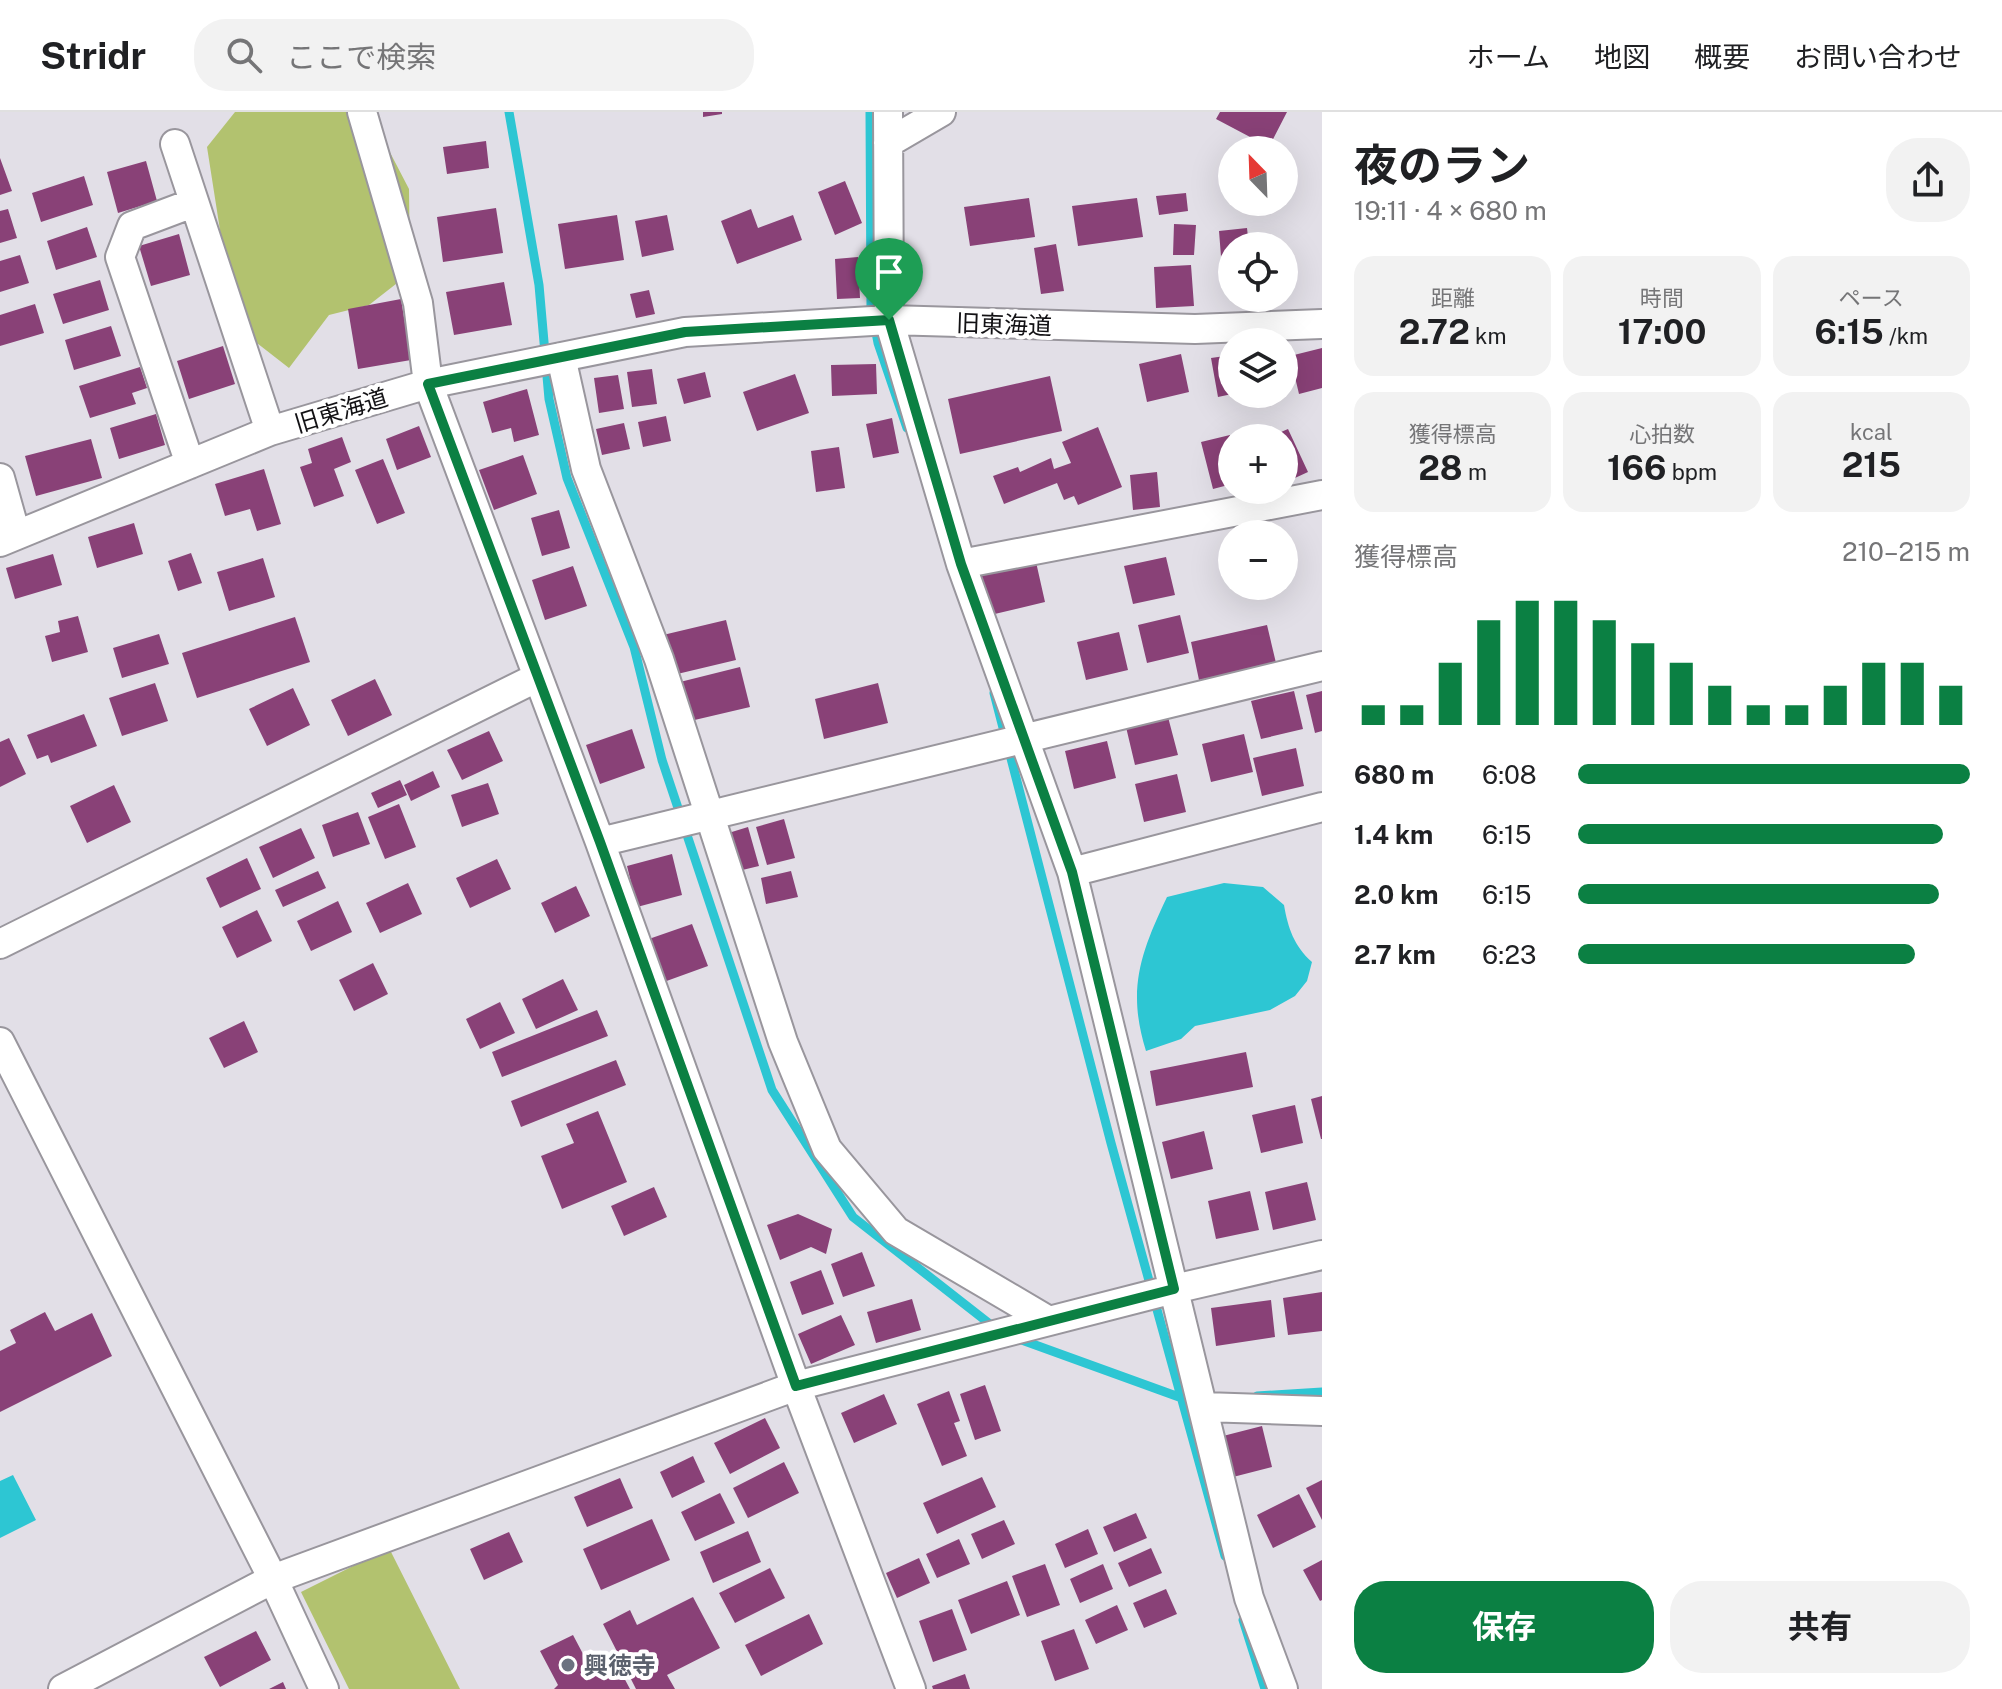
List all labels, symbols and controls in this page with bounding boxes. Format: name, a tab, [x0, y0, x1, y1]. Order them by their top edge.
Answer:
search box	[194, 19, 754, 91]
text: Stridr	[40, 33, 146, 78]
icon: search	[222, 33, 266, 77]
text: ここで検索	[286, 39, 436, 75]
text: ホーム	[1467, 40, 1550, 73]
text: 地図	[1594, 40, 1650, 73]
text: 概要	[1694, 40, 1750, 73]
text: お問い合わせ	[1794, 40, 1962, 73]
north arrow	[1218, 136, 1298, 216]
map controls	[1218, 136, 1298, 600]
button: share	[1886, 138, 1970, 222]
text: 夜のラン	[1354, 139, 1530, 191]
text: 19:11 · 4 × 680 m	[1354, 195, 1547, 226]
button: locate	[1218, 232, 1298, 312]
pin	[855, 238, 923, 320]
icon: arrive	[867, 250, 911, 294]
text: 距離	[1431, 285, 1475, 311]
text: 時間	[1640, 285, 1684, 311]
text: ペース	[1839, 285, 1904, 311]
street label: 旧東海道	[956, 308, 1052, 340]
text: 2.72	[1399, 312, 1470, 352]
text: 17:00	[1618, 312, 1706, 352]
text: 6:15	[1815, 312, 1884, 352]
text: km	[1470, 323, 1507, 349]
text: /km	[1884, 323, 1928, 349]
button: layers	[1218, 328, 1298, 408]
street label: 旧東海道	[291, 383, 391, 437]
text: kcal	[1850, 419, 1893, 445]
text: 獲得標高	[1409, 421, 1497, 447]
text: 心拍数	[1629, 421, 1695, 447]
button: +	[1218, 424, 1298, 504]
text: 215	[1842, 445, 1901, 485]
text: 28	[1418, 448, 1463, 488]
text: 166	[1607, 448, 1666, 488]
text: m	[1463, 459, 1487, 485]
text: bpm	[1666, 459, 1717, 485]
button: −	[1218, 520, 1298, 600]
text: 210–215 m	[1842, 536, 1970, 567]
text: 獲得標高	[1354, 541, 1458, 572]
text: 680 m	[1354, 759, 1434, 790]
text: 6:08	[1482, 759, 1537, 790]
text: 1.4 km	[1354, 819, 1433, 850]
text: 6:15	[1482, 819, 1531, 850]
text: 2.0 km	[1354, 879, 1439, 910]
text: 6:15	[1482, 879, 1531, 910]
text: 2.7 km	[1354, 939, 1436, 970]
text: 6:23	[1482, 939, 1536, 970]
button: 保存	[1354, 1581, 1654, 1673]
button: 共有	[1670, 1581, 1970, 1673]
place label: 興徳寺	[584, 1651, 656, 1679]
marker: 興徳寺	[559, 1656, 577, 1674]

